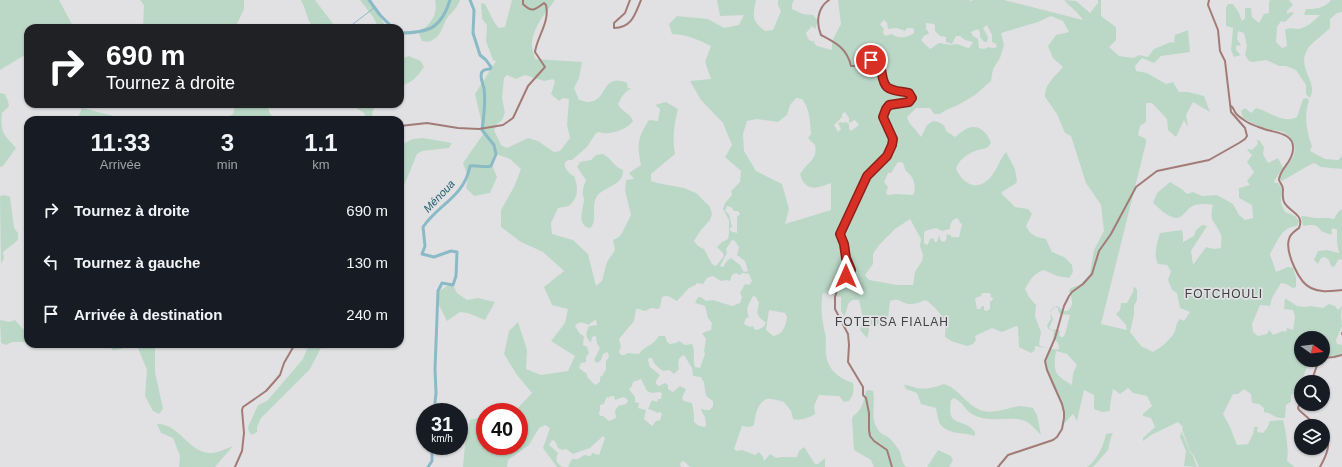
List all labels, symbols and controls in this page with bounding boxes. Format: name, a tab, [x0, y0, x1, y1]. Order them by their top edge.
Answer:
icon: right	[40, 40, 92, 92]
text: 690 m	[106, 40, 185, 71]
pin	[854, 43, 888, 77]
icon: arrive	[860, 49, 882, 71]
text: Tournez à droite	[106, 73, 235, 93]
text: 11:33	[90, 129, 150, 156]
text: 3	[221, 129, 234, 156]
text: 1.1	[304, 129, 338, 156]
text: Arrivée	[100, 157, 141, 172]
text: min	[217, 157, 238, 172]
text: km	[312, 157, 330, 172]
water label: Ménoua	[421, 177, 457, 215]
icon: right	[40, 199, 62, 221]
text: Tournez à droite	[74, 202, 190, 219]
text: 690 m	[346, 202, 388, 219]
icon: left	[40, 251, 62, 273]
text: Tournez à gauche	[74, 254, 200, 271]
text: 130 m	[346, 254, 388, 271]
position arrow	[825, 255, 867, 297]
district label: FOTCHOULI	[1185, 287, 1263, 301]
icon: arrive	[40, 303, 62, 325]
text: Arrivée à destination	[74, 306, 222, 323]
text: 240 m	[346, 306, 388, 323]
district label: FOTETSA FIALAH	[835, 315, 949, 329]
north arrow	[1294, 331, 1330, 367]
map controls	[1294, 331, 1330, 455]
button: search	[1294, 375, 1330, 411]
speed limit sign: 40	[476, 403, 528, 455]
text: 31	[431, 413, 453, 435]
button: layers	[1294, 419, 1330, 455]
text: km/h	[431, 433, 453, 444]

